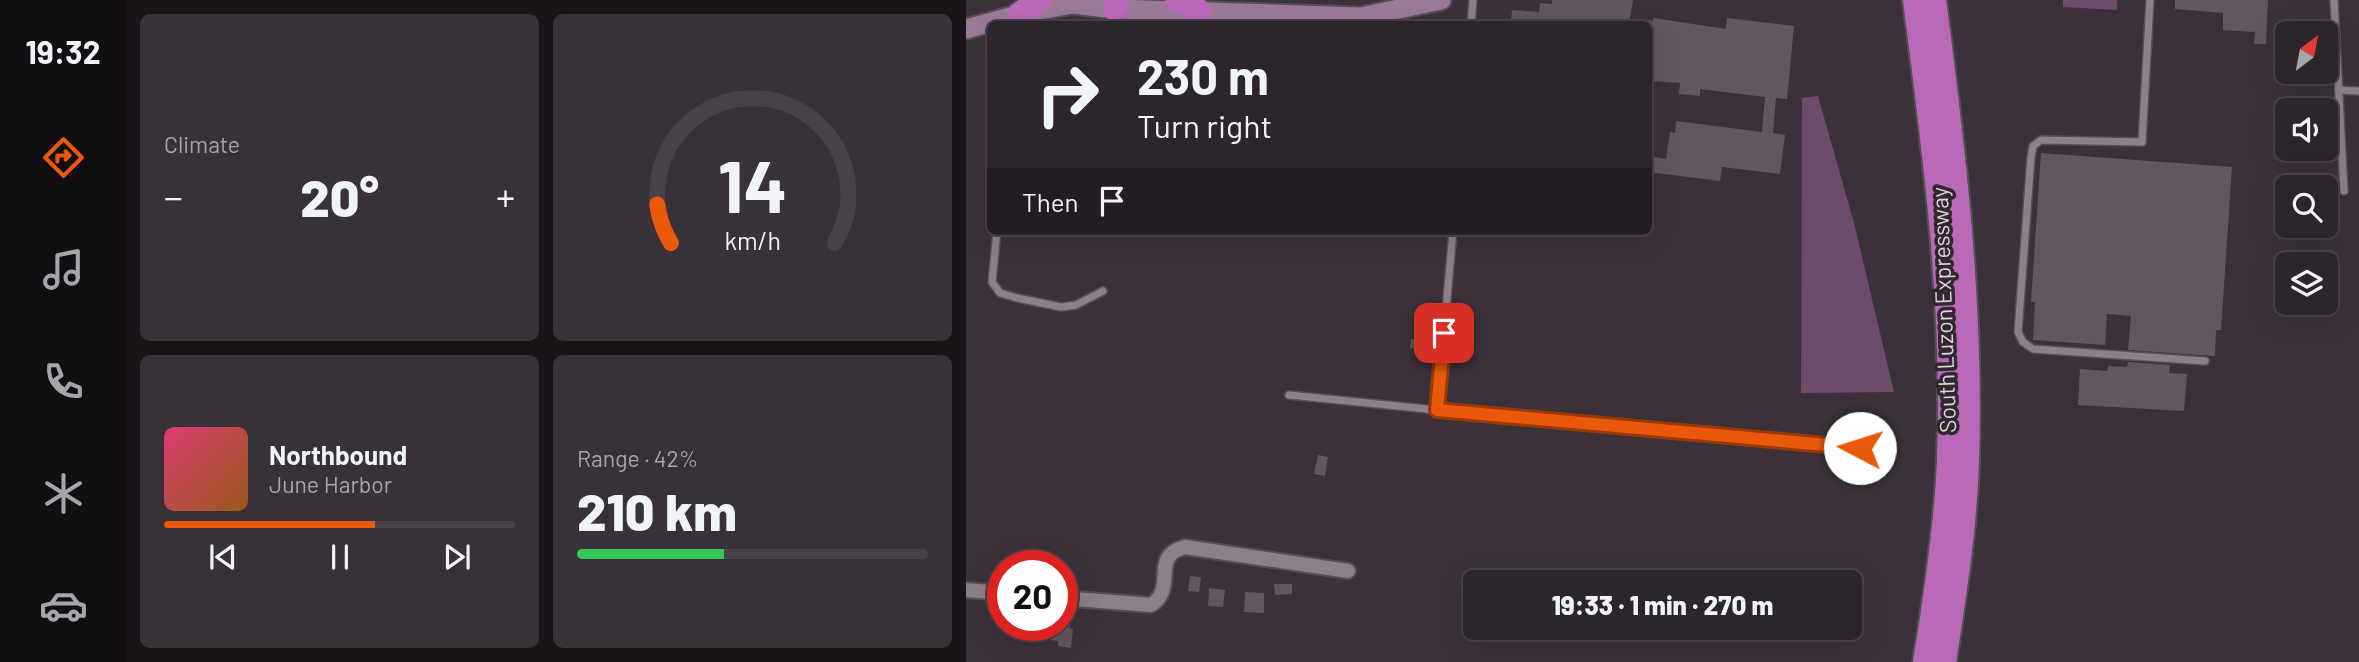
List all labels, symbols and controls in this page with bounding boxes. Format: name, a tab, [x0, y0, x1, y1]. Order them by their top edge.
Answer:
north arrow	[2275, 21, 2338, 84]
map controls	[2275, 21, 2338, 315]
text: 19:32	[25, 32, 101, 70]
text: 230 m	[1137, 46, 1269, 105]
icon: right	[1022, 49, 1113, 140]
button: sound	[2275, 98, 2338, 161]
text: Turn right	[1137, 106, 1272, 144]
text: Climate	[164, 130, 240, 158]
icon: directions	[39, 133, 88, 182]
text: 14	[718, 141, 787, 229]
text: 20°	[300, 165, 379, 227]
text: −	[164, 173, 183, 219]
text: +	[496, 173, 515, 219]
button: search	[2275, 175, 2338, 238]
icon: arrive	[1093, 182, 1131, 220]
text: Then	[1022, 186, 1079, 217]
street label: South Luzon Expressway	[1925, 186, 1961, 434]
text: km/h	[724, 225, 781, 255]
icon: music	[39, 245, 88, 294]
button: layers	[2275, 252, 2338, 315]
pin	[1414, 303, 1474, 363]
icon: arrive	[1425, 314, 1463, 352]
icon: phone	[39, 357, 88, 406]
position arrow	[1823, 411, 1897, 485]
text: Northbound	[269, 439, 407, 470]
text: Range · 42%	[577, 444, 698, 472]
icon: climate	[39, 469, 88, 518]
text: June Harbor	[269, 470, 392, 498]
text: 210 km	[577, 479, 737, 541]
icon: previous	[204, 538, 242, 576]
icon: pause	[321, 538, 359, 576]
icon: next	[438, 538, 476, 576]
speed limit sign: 20	[987, 550, 1078, 641]
icon: car	[39, 581, 88, 630]
text: 19:33 · 1 min · 270 m	[1552, 589, 1773, 620]

